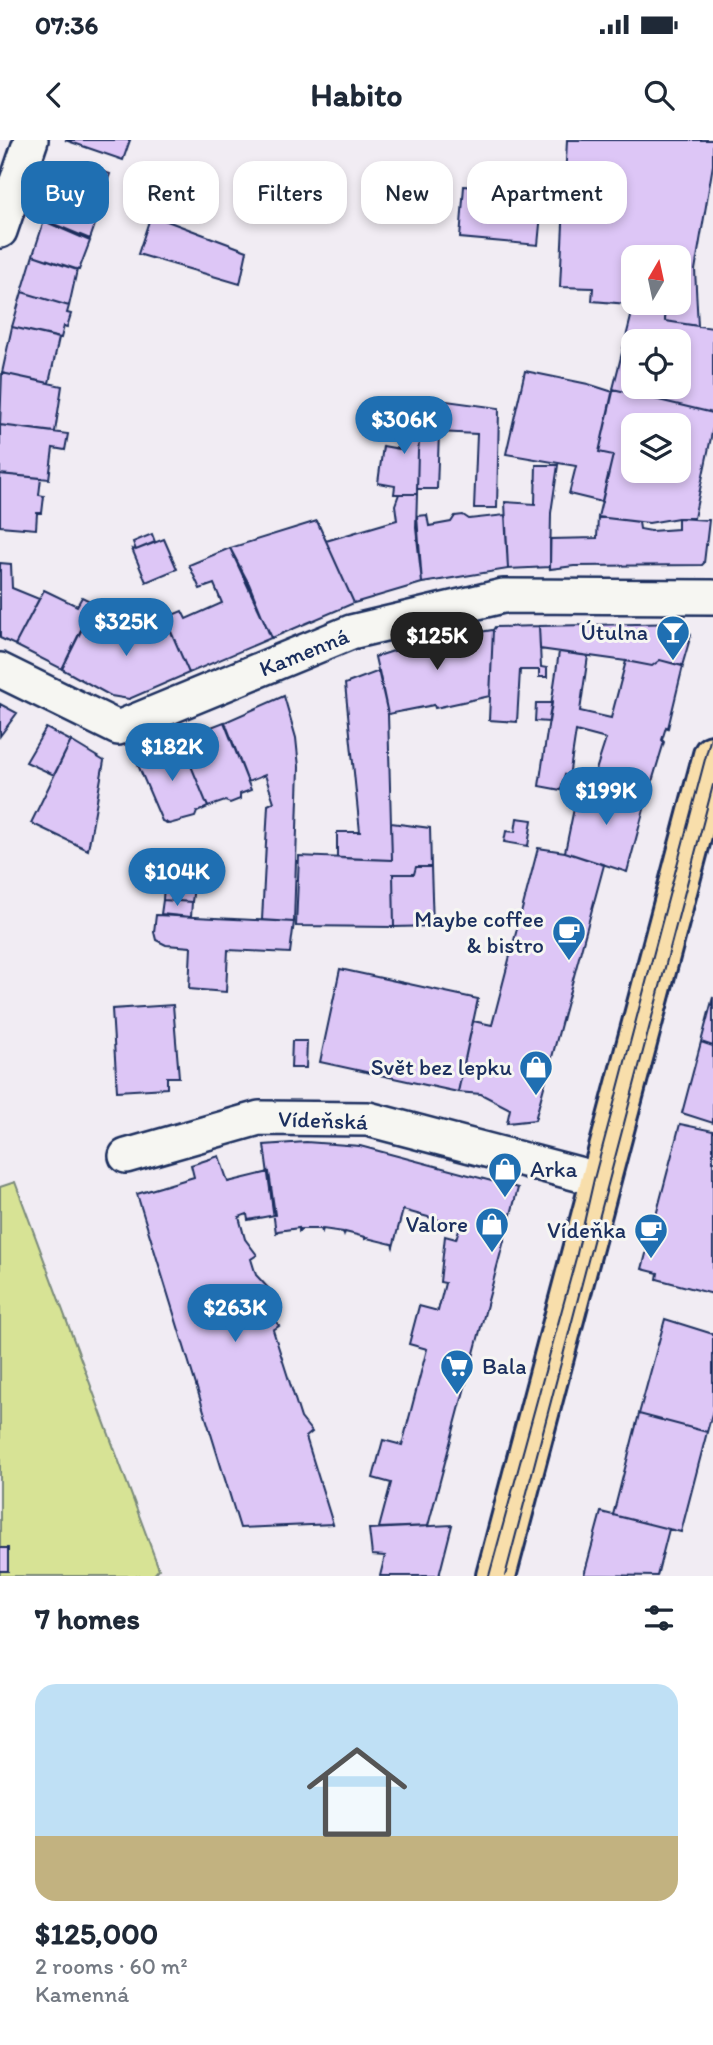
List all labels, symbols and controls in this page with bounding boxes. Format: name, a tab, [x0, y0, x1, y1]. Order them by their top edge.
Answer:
text: 07:36	[35, 9, 98, 41]
icon: back	[35, 76, 73, 114]
text: Habito	[311, 76, 402, 114]
icon: search	[640, 76, 678, 114]
chip: Buy	[21, 161, 109, 224]
chip: Rent	[123, 161, 219, 224]
chip: Filters	[233, 161, 347, 224]
chip: New	[361, 161, 453, 224]
chip: Apartment	[467, 161, 627, 224]
north arrow	[621, 245, 691, 315]
map controls	[621, 245, 691, 483]
button: locate	[621, 329, 691, 399]
pin: $306K	[355, 396, 453, 456]
text: $306K	[371, 405, 437, 433]
button: layers	[621, 413, 691, 483]
pin: $325K	[77, 598, 175, 658]
text: $325K	[94, 607, 158, 635]
pin: $125K	[388, 612, 486, 672]
bar icon: Útulna	[654, 613, 692, 662]
place label: Útulna	[581, 618, 648, 646]
street label: Kamenná	[255, 621, 353, 683]
text: $125K	[406, 621, 468, 649]
pin: $182K	[123, 724, 221, 783]
text: $182K	[141, 732, 203, 760]
pin: $199K	[557, 768, 655, 827]
text: $199K	[575, 776, 637, 804]
pin: $104K	[128, 848, 226, 908]
text: $104K	[144, 857, 210, 885]
place label: Maybe coffee & bistro	[414, 905, 544, 959]
cafe icon: Maybe coffee & bistro	[550, 913, 588, 962]
shop icon: Svět bez lepku	[517, 1048, 555, 1097]
place label: Svět bez lepku	[371, 1053, 512, 1081]
street label: Vídeňská	[277, 1104, 369, 1136]
shop icon: Arka	[486, 1150, 524, 1199]
place label: Arka	[530, 1155, 578, 1183]
shop icon: Valore	[473, 1205, 511, 1254]
place label: Valore	[405, 1210, 468, 1238]
cafe icon: Vídeňka	[632, 1211, 670, 1260]
place label: Vídeňka	[547, 1216, 626, 1244]
pin: $263K	[186, 1284, 284, 1344]
text: $263K	[203, 1293, 267, 1321]
supermarket icon: Bala	[438, 1347, 476, 1396]
place label: Bala	[482, 1352, 527, 1380]
icon: filters	[640, 1599, 678, 1637]
text: 7 homes	[35, 1600, 140, 1637]
icon: home	[294, 1729, 420, 1855]
text: $125,000	[35, 1915, 158, 1952]
text: 2 rooms · 60 m²	[35, 1952, 188, 1980]
text: Kamenná	[35, 1980, 129, 2008]

